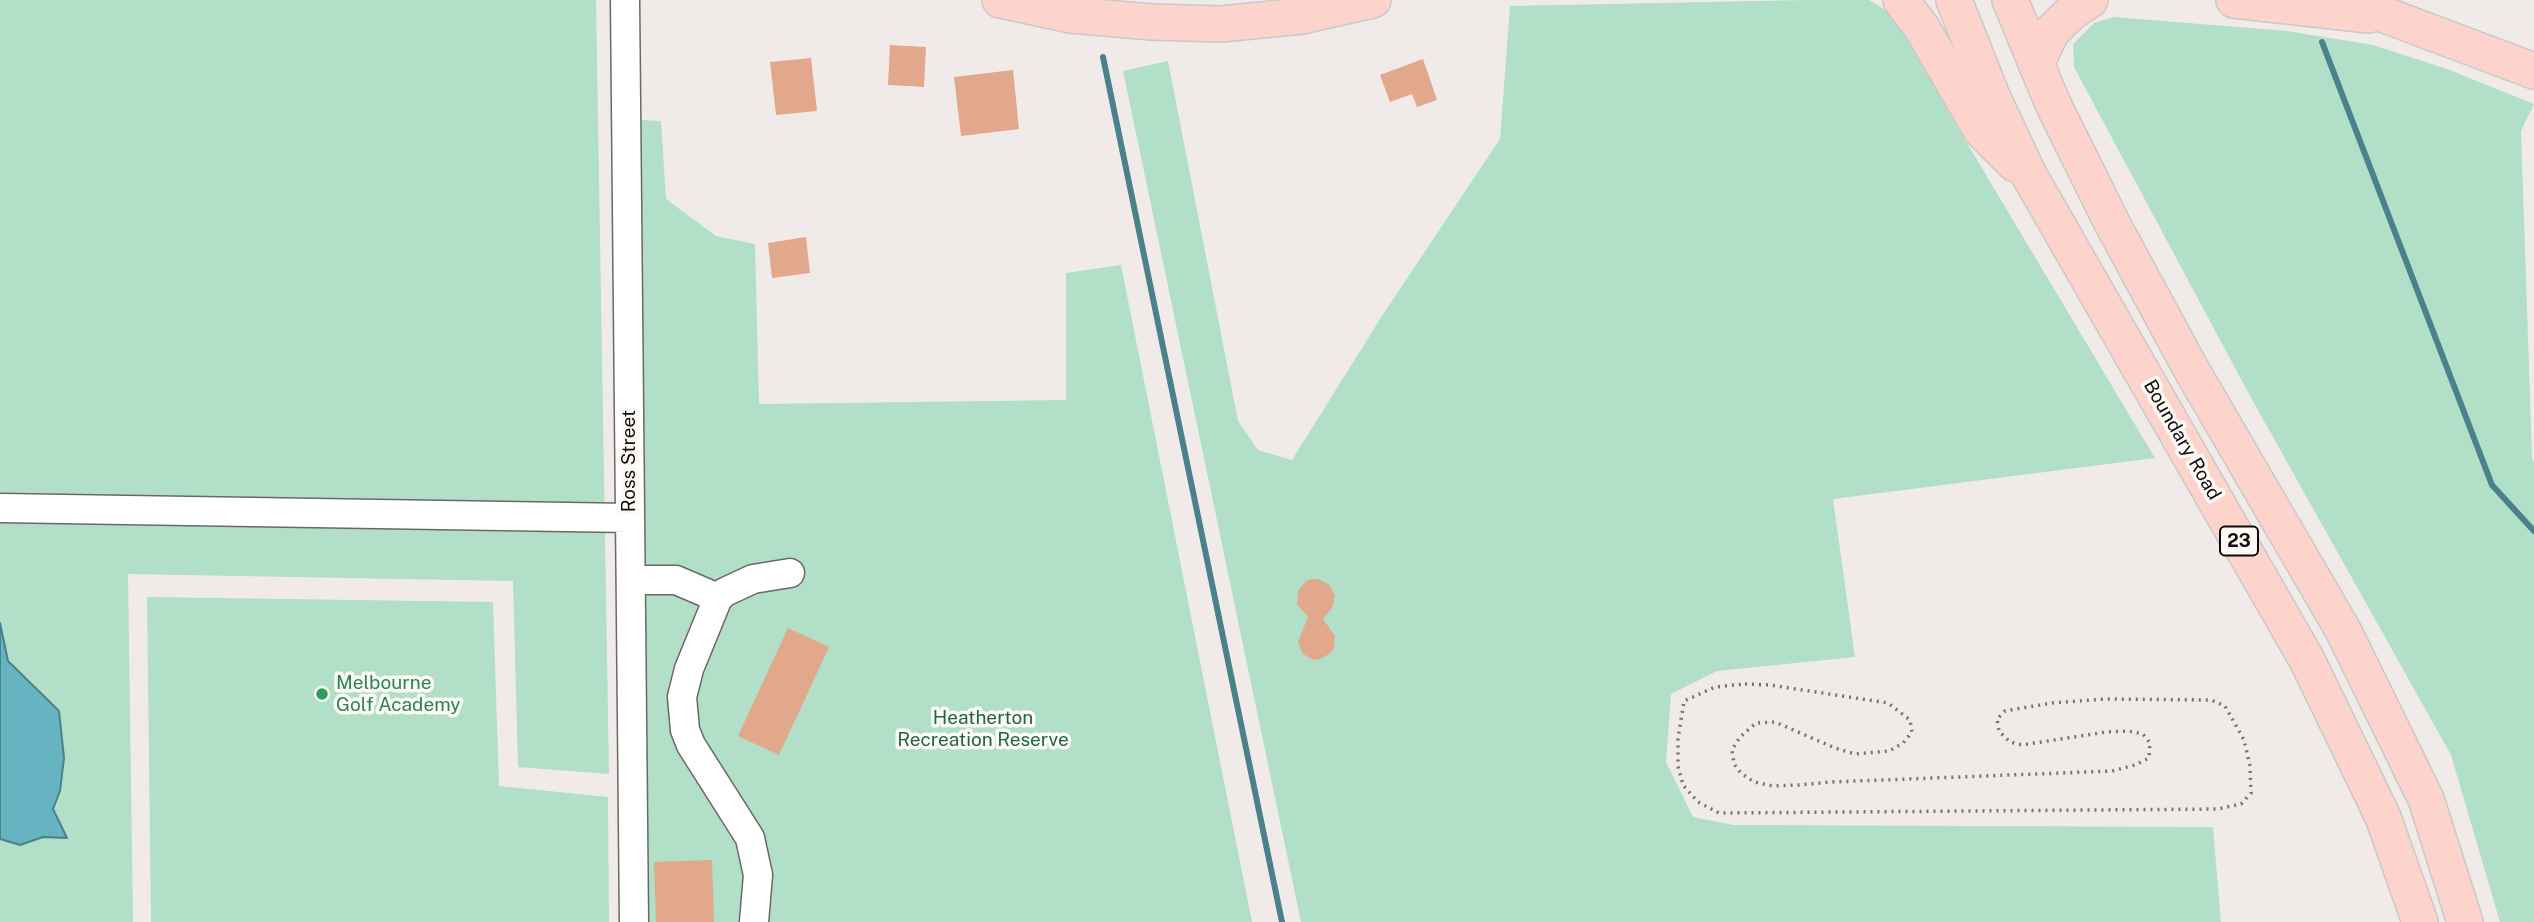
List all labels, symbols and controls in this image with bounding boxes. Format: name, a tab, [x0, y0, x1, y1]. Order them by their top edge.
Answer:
street label: Boundary Road	[2138, 376, 2226, 504]
street label: Ross Street	[618, 410, 640, 512]
road number: 23	[2220, 526, 2258, 556]
place label: Melbourne Golf Academy	[336, 672, 460, 716]
marker: Melbourne Golf Academy	[314, 686, 330, 702]
park label: Heatherton Recreation Reserve	[897, 707, 1069, 751]

